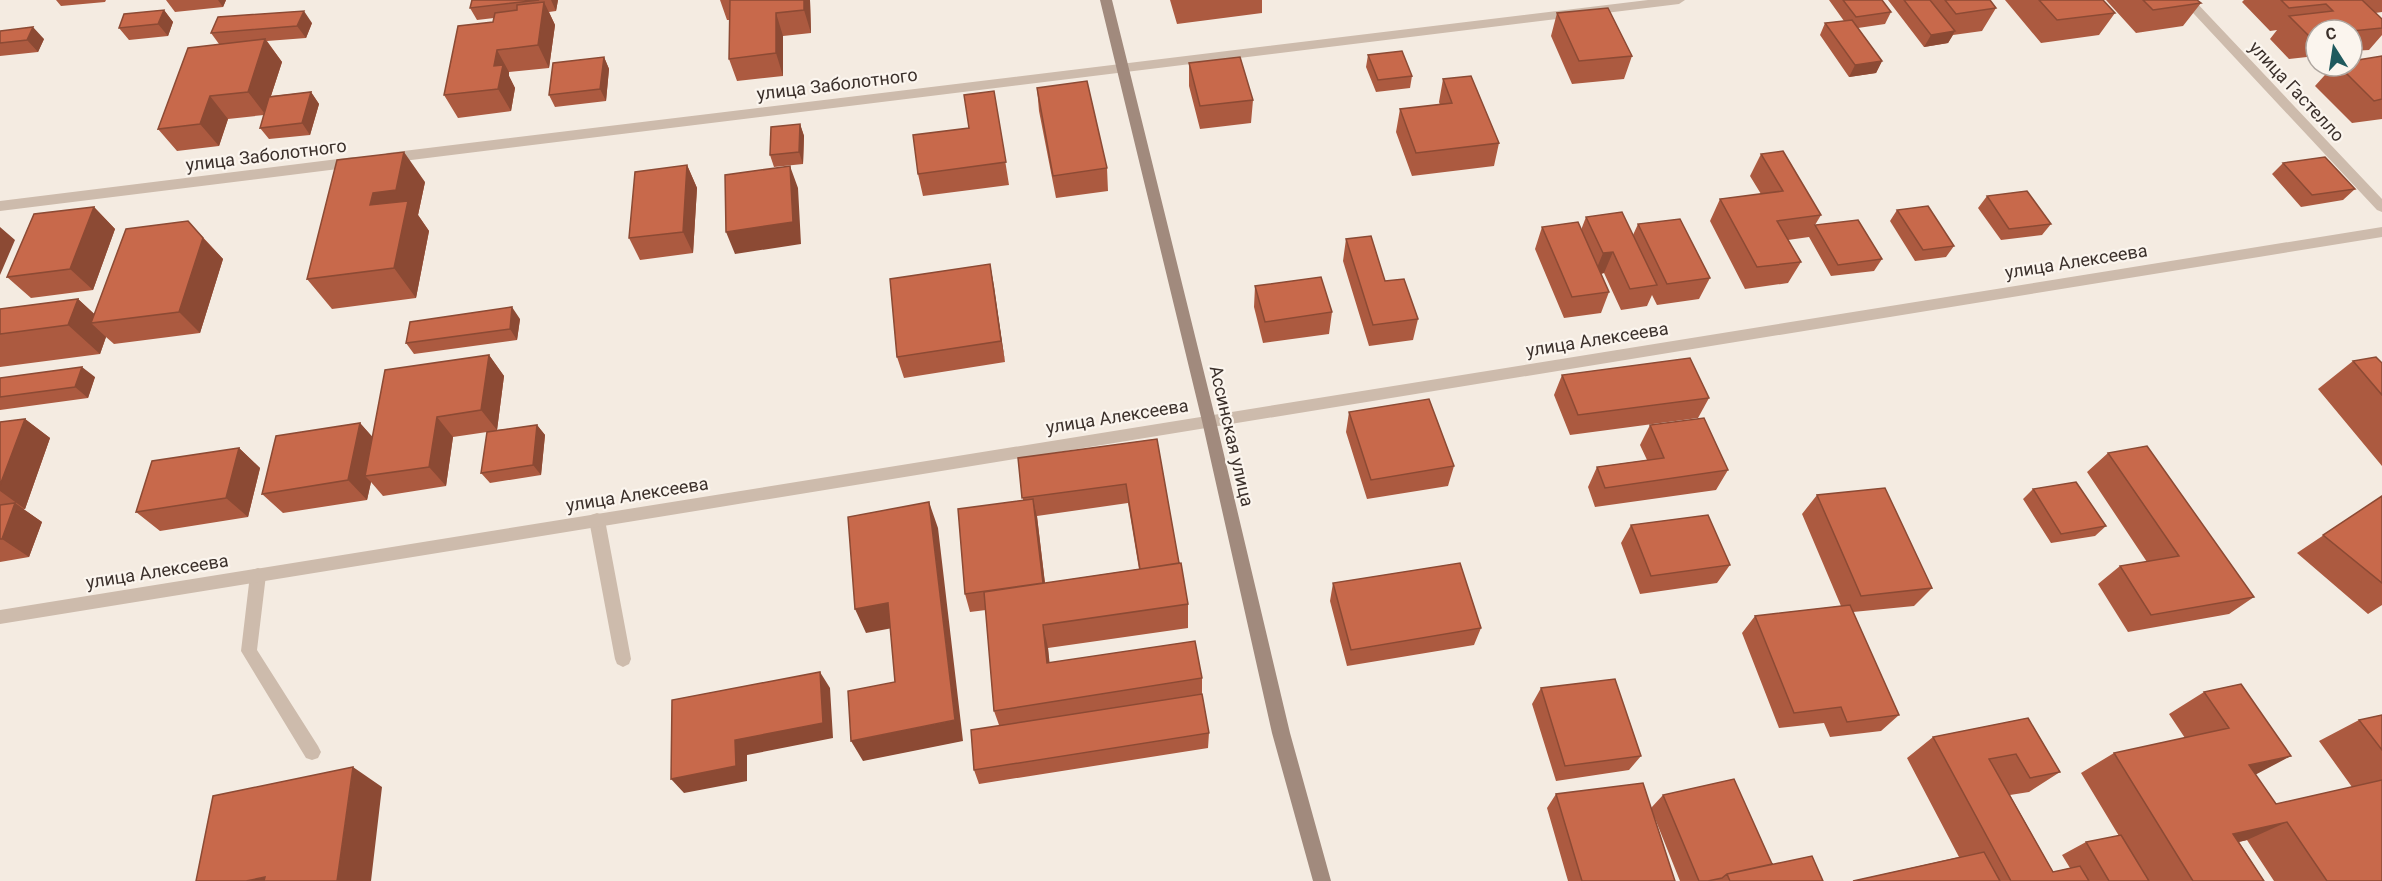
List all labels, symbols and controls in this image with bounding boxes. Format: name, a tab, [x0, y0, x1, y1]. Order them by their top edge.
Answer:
north arrow	[2304, 18, 2364, 78]
text: С	[2324, 23, 2338, 44]
street label: улица Гастелло	[2245, 36, 2349, 146]
street label: улица Заболотного	[755, 64, 919, 104]
street label: улица Заболотного	[184, 135, 348, 175]
street label: улица Алексеева	[2003, 239, 2149, 283]
street label: улица Алексеева	[1524, 317, 1670, 361]
street label: Ассинская улица	[1206, 363, 1258, 509]
street label: улица Алексеева	[1044, 394, 1190, 438]
street label: улица Алексеева	[564, 472, 710, 516]
street label: улица Алексеева	[84, 549, 230, 593]

